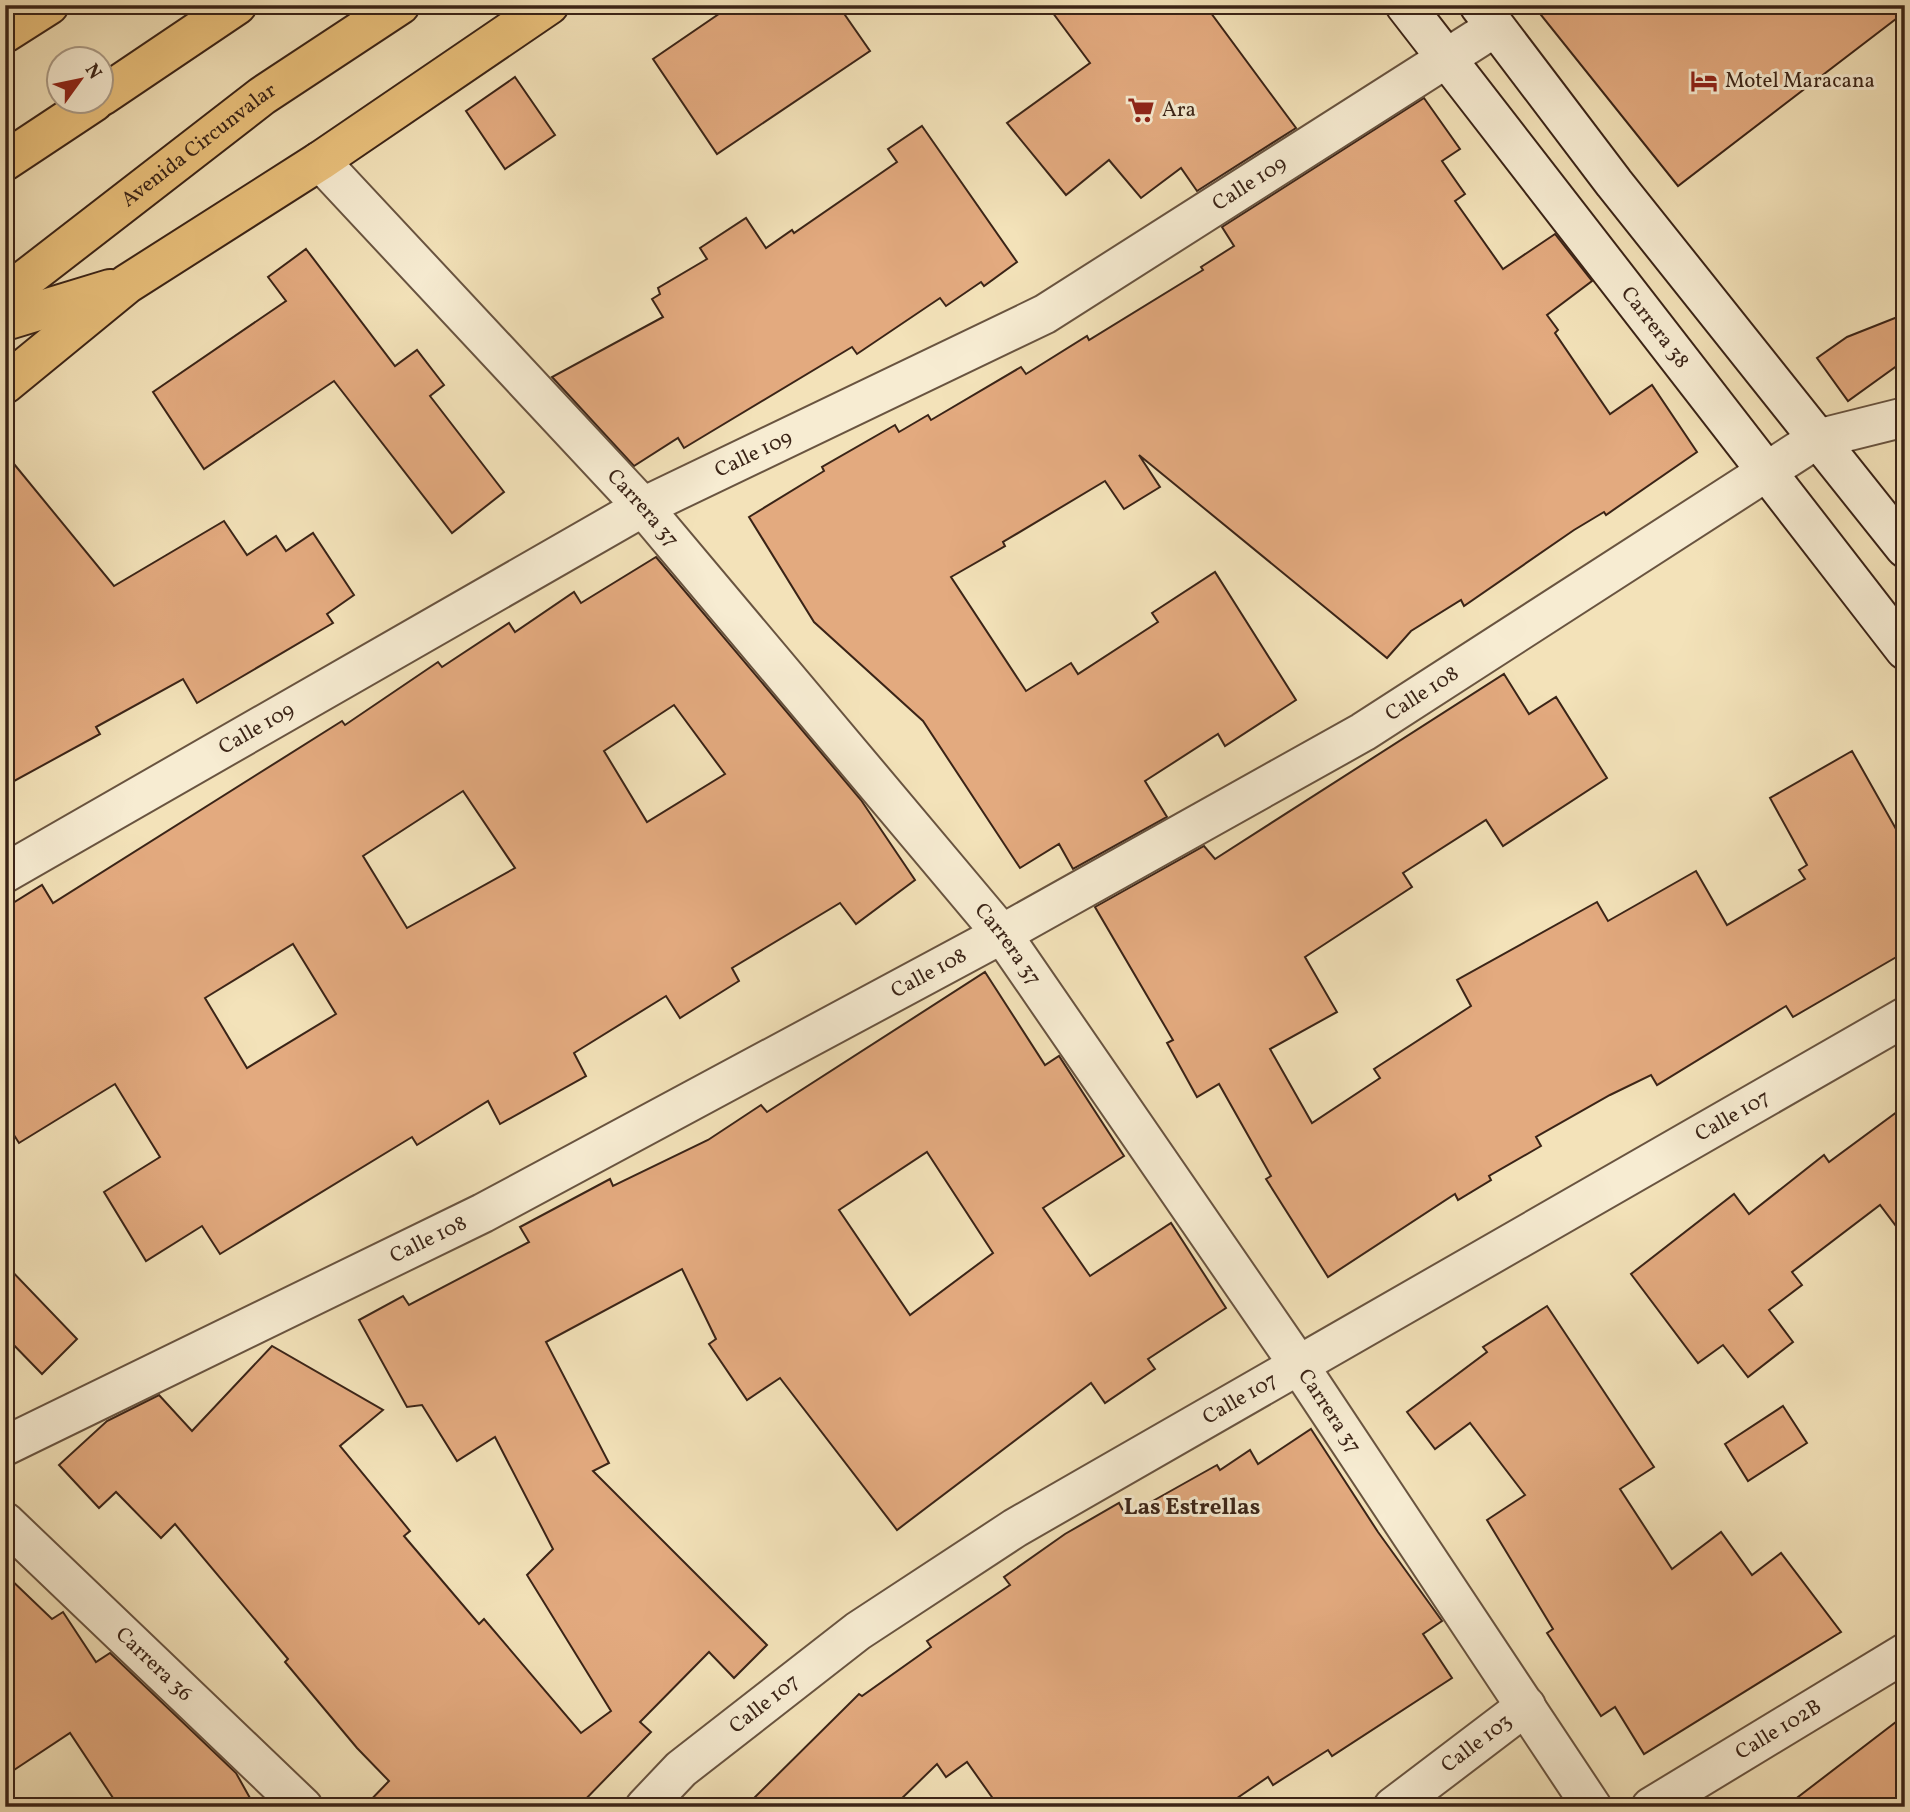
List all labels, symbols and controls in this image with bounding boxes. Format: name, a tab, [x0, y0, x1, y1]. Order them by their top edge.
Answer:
north arrow	[46, 46, 116, 116]
text: N	[78, 59, 107, 85]
hotel icon: Motel Maracana	[1689, 66, 1719, 96]
place label: Motel Maracana	[1725, 67, 1875, 96]
street label: Avenida Circunvalar	[115, 76, 282, 214]
supermarket icon: Ara	[1126, 95, 1156, 125]
place label: Ara	[1162, 96, 1196, 125]
street label: Calle 109	[1207, 149, 1292, 218]
street label: Carrera 38	[1614, 280, 1696, 375]
street label: Calle 109	[710, 423, 797, 485]
street label: Carrera 37	[600, 462, 685, 554]
street label: Calle 108	[1380, 659, 1465, 728]
street label: Calle 109	[213, 695, 300, 762]
street label: Carrera 37	[968, 897, 1048, 992]
street label: Calle 108	[886, 941, 972, 1006]
street label: Calle 107	[1690, 1083, 1775, 1149]
street label: Calle 108	[385, 1209, 472, 1271]
street label: Carrera 37	[1291, 1363, 1368, 1459]
street label: Calle 107	[1197, 1366, 1283, 1432]
district label: Las Estrellas	[1124, 1492, 1260, 1524]
street label: Carrera 36	[109, 1620, 199, 1708]
street label: Calle 107	[723, 1667, 806, 1741]
street label: Calle 102B	[1730, 1692, 1827, 1767]
street label: Calle 103	[1435, 1707, 1518, 1780]

